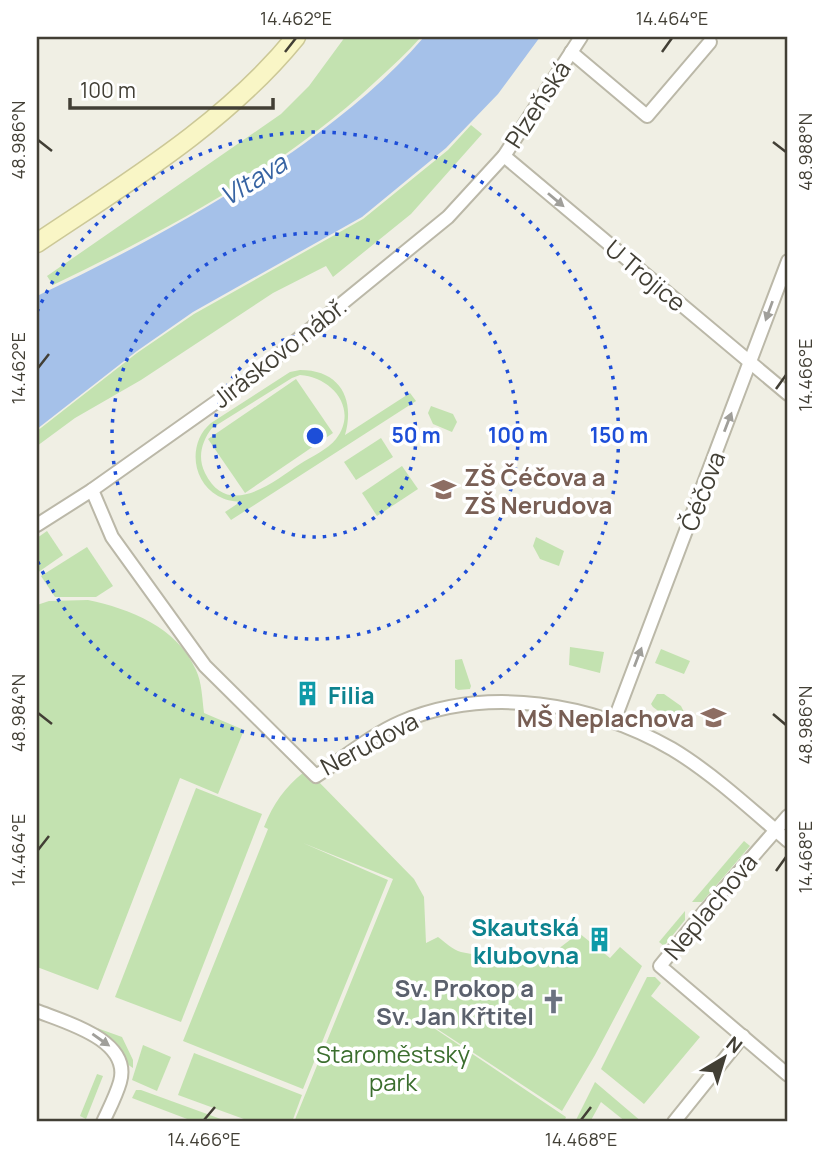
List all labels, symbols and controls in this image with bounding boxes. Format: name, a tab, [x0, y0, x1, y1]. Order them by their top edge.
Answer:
text: 14.462°E	[260, 6, 332, 30]
text: 14.464°E	[636, 6, 708, 30]
street label: Plzeňská	[496, 54, 578, 154]
scale bar	[70, 66, 273, 110]
text: 100 m	[80, 76, 136, 104]
text: 48.986°N	[6, 101, 30, 179]
text: 48.988°N	[793, 113, 817, 191]
water label: Vltava	[213, 144, 295, 213]
one-way arrow	[547, 192, 565, 208]
street label: U Trojice	[599, 232, 693, 318]
street label: Jiráskovo nábř.	[205, 289, 353, 415]
one-way arrow	[764, 301, 775, 322]
text: 14.462°E	[6, 332, 30, 404]
text: 14.466°E	[793, 338, 817, 412]
one-way arrow	[722, 411, 733, 432]
text: 50 m	[391, 421, 441, 449]
text: 100 m	[488, 421, 548, 449]
text: 150 m	[590, 421, 648, 449]
centre of rings	[303, 424, 327, 448]
street label: Čéčova	[672, 447, 732, 535]
place label: ZŠ Čéčova a ZŠ Nerudova	[464, 460, 612, 521]
school or university icon: ZŠ Čéčova a ZŠ Nerudova	[430, 476, 458, 504]
one-way arrow	[633, 647, 644, 668]
text: 48.984°N	[6, 674, 30, 752]
place label: Filia	[328, 678, 375, 711]
building icon: Filia	[294, 680, 322, 708]
text: 48.986°N	[793, 686, 817, 764]
place label: MŠ Neplachova	[517, 701, 694, 734]
school or university icon: MŠ Neplachova	[700, 703, 728, 731]
street label: Nerudova	[314, 704, 424, 782]
text: 14.464°E	[6, 814, 30, 886]
text: 14.468°E	[793, 821, 817, 893]
street label: Neplachova	[656, 846, 764, 966]
place label: Skautská klubovna	[471, 910, 579, 971]
building icon: Skautská klubovna	[585, 926, 613, 954]
place label: Sv. Prokop a Sv. Jan Křtitel	[376, 971, 534, 1032]
church icon: Sv. Prokop a Sv. Jan Křtitel	[540, 987, 568, 1015]
north arrow	[688, 1023, 758, 1092]
text: N	[721, 1030, 748, 1059]
one-way arrow	[91, 1033, 110, 1047]
park label: Staroměstský park	[316, 1037, 470, 1098]
text: 14.466°E	[167, 1127, 241, 1151]
text: 14.468°E	[545, 1127, 617, 1151]

